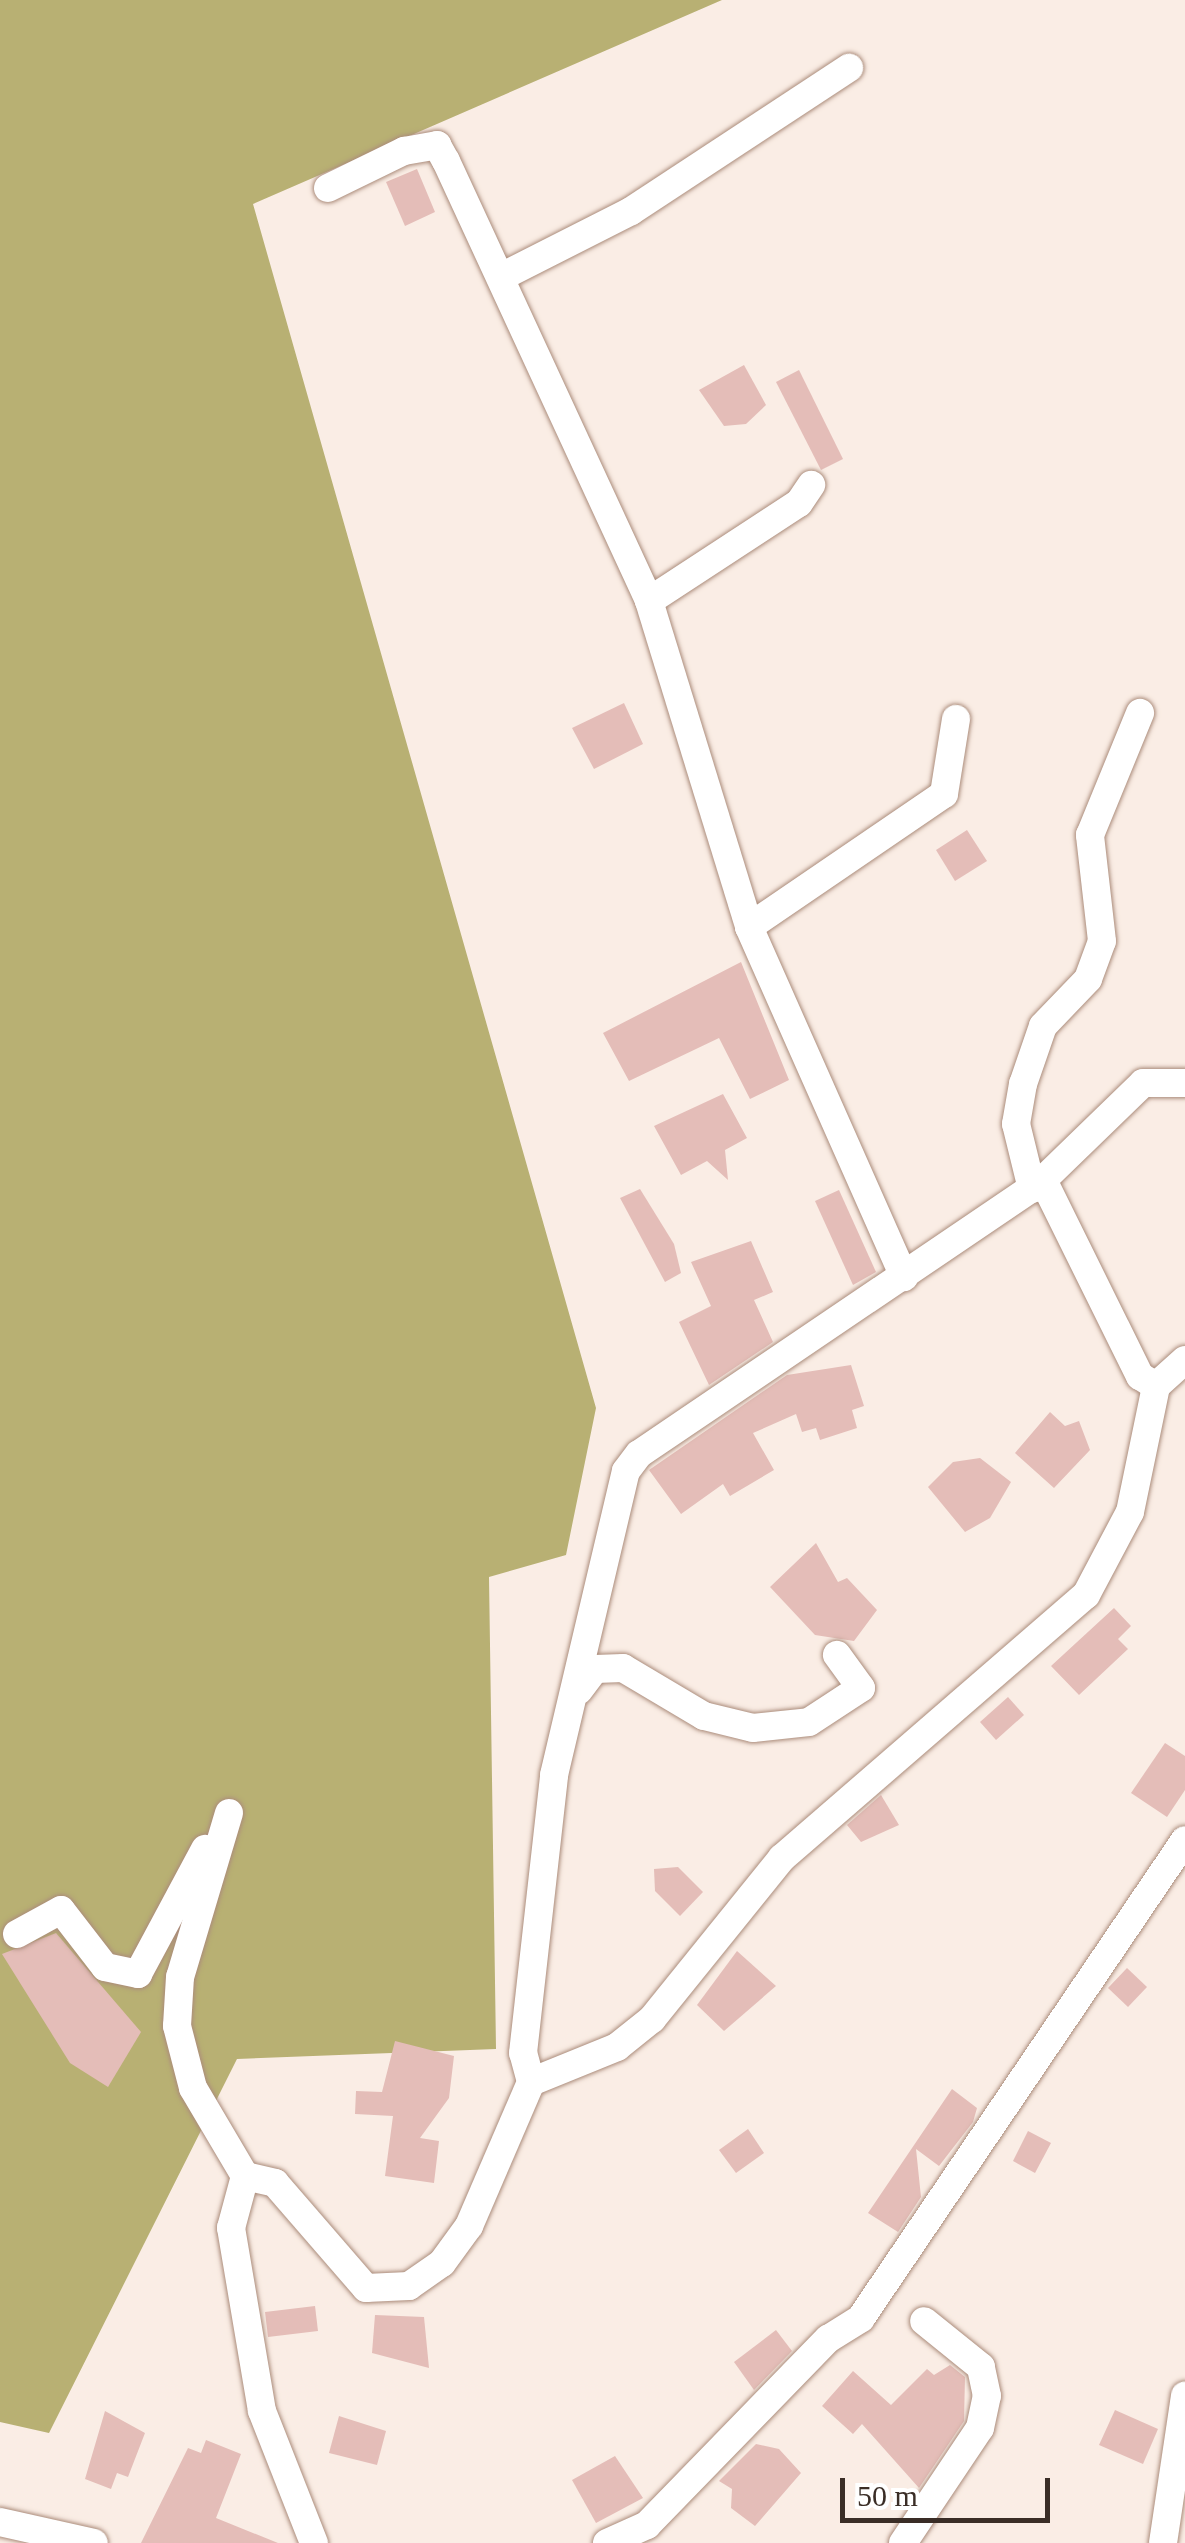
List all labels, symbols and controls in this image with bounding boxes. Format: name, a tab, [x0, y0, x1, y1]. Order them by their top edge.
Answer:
scale bar	[845, 2458, 1055, 2520]
text: 50 m	[857, 2479, 918, 2512]

